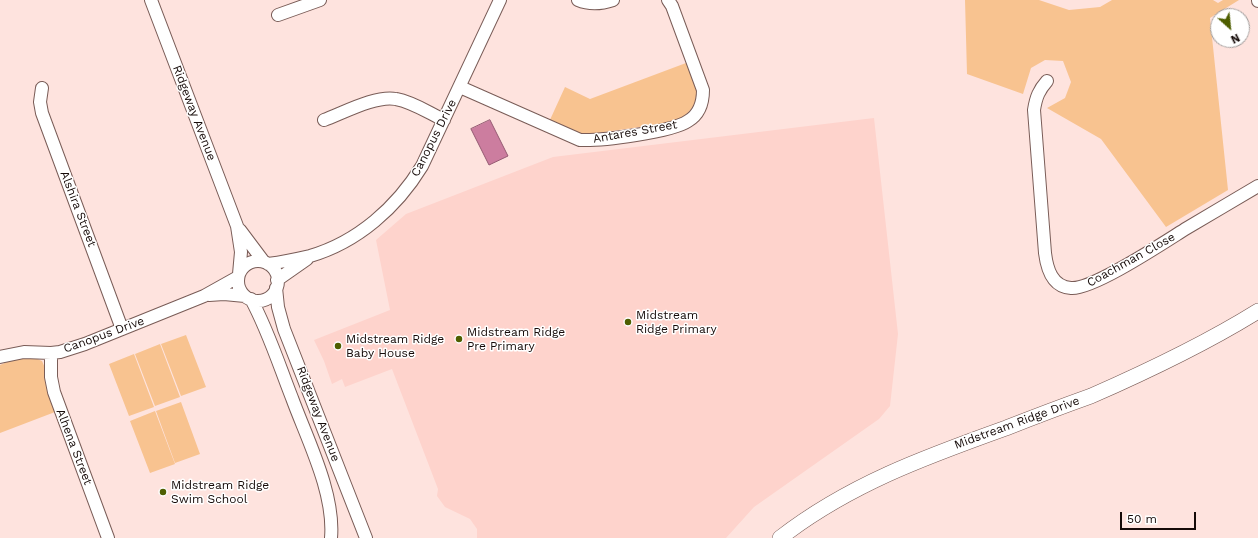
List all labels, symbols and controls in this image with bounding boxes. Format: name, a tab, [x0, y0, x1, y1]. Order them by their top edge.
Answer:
north arrow	[1210, 8, 1250, 48]
text: N	[1229, 31, 1242, 46]
street label: Ridgeway Avenue	[169, 63, 219, 163]
street label: Canopus Drive	[408, 97, 460, 179]
street label: Antares Street	[592, 118, 678, 146]
street label: Alshira Street	[57, 169, 99, 249]
street label: Coachman Close	[1084, 230, 1178, 290]
place label: Midstream Ridge Primary	[636, 308, 717, 336]
street label: Canopus Drive	[62, 314, 146, 356]
marker: Midstream Ridge Primary	[623, 317, 633, 327]
place label: Midstream Ridge Pre Primary	[467, 325, 565, 353]
place label: Midstream Ridge Baby House	[346, 332, 444, 360]
marker: Midstream Ridge Pre Primary	[454, 334, 464, 344]
marker: Midstream Ridge Baby House	[333, 341, 343, 351]
street label: Ridgeway Avenue	[293, 364, 343, 464]
street label: Midstream Ridge Drive	[952, 394, 1082, 452]
street label: Alhena Street	[53, 407, 95, 487]
place label: Midstream Ridge Swim School	[171, 478, 269, 506]
marker: Midstream Ridge Swim School	[158, 487, 168, 497]
scale bar	[1122, 504, 1198, 530]
text: 50 m	[1127, 512, 1157, 526]

